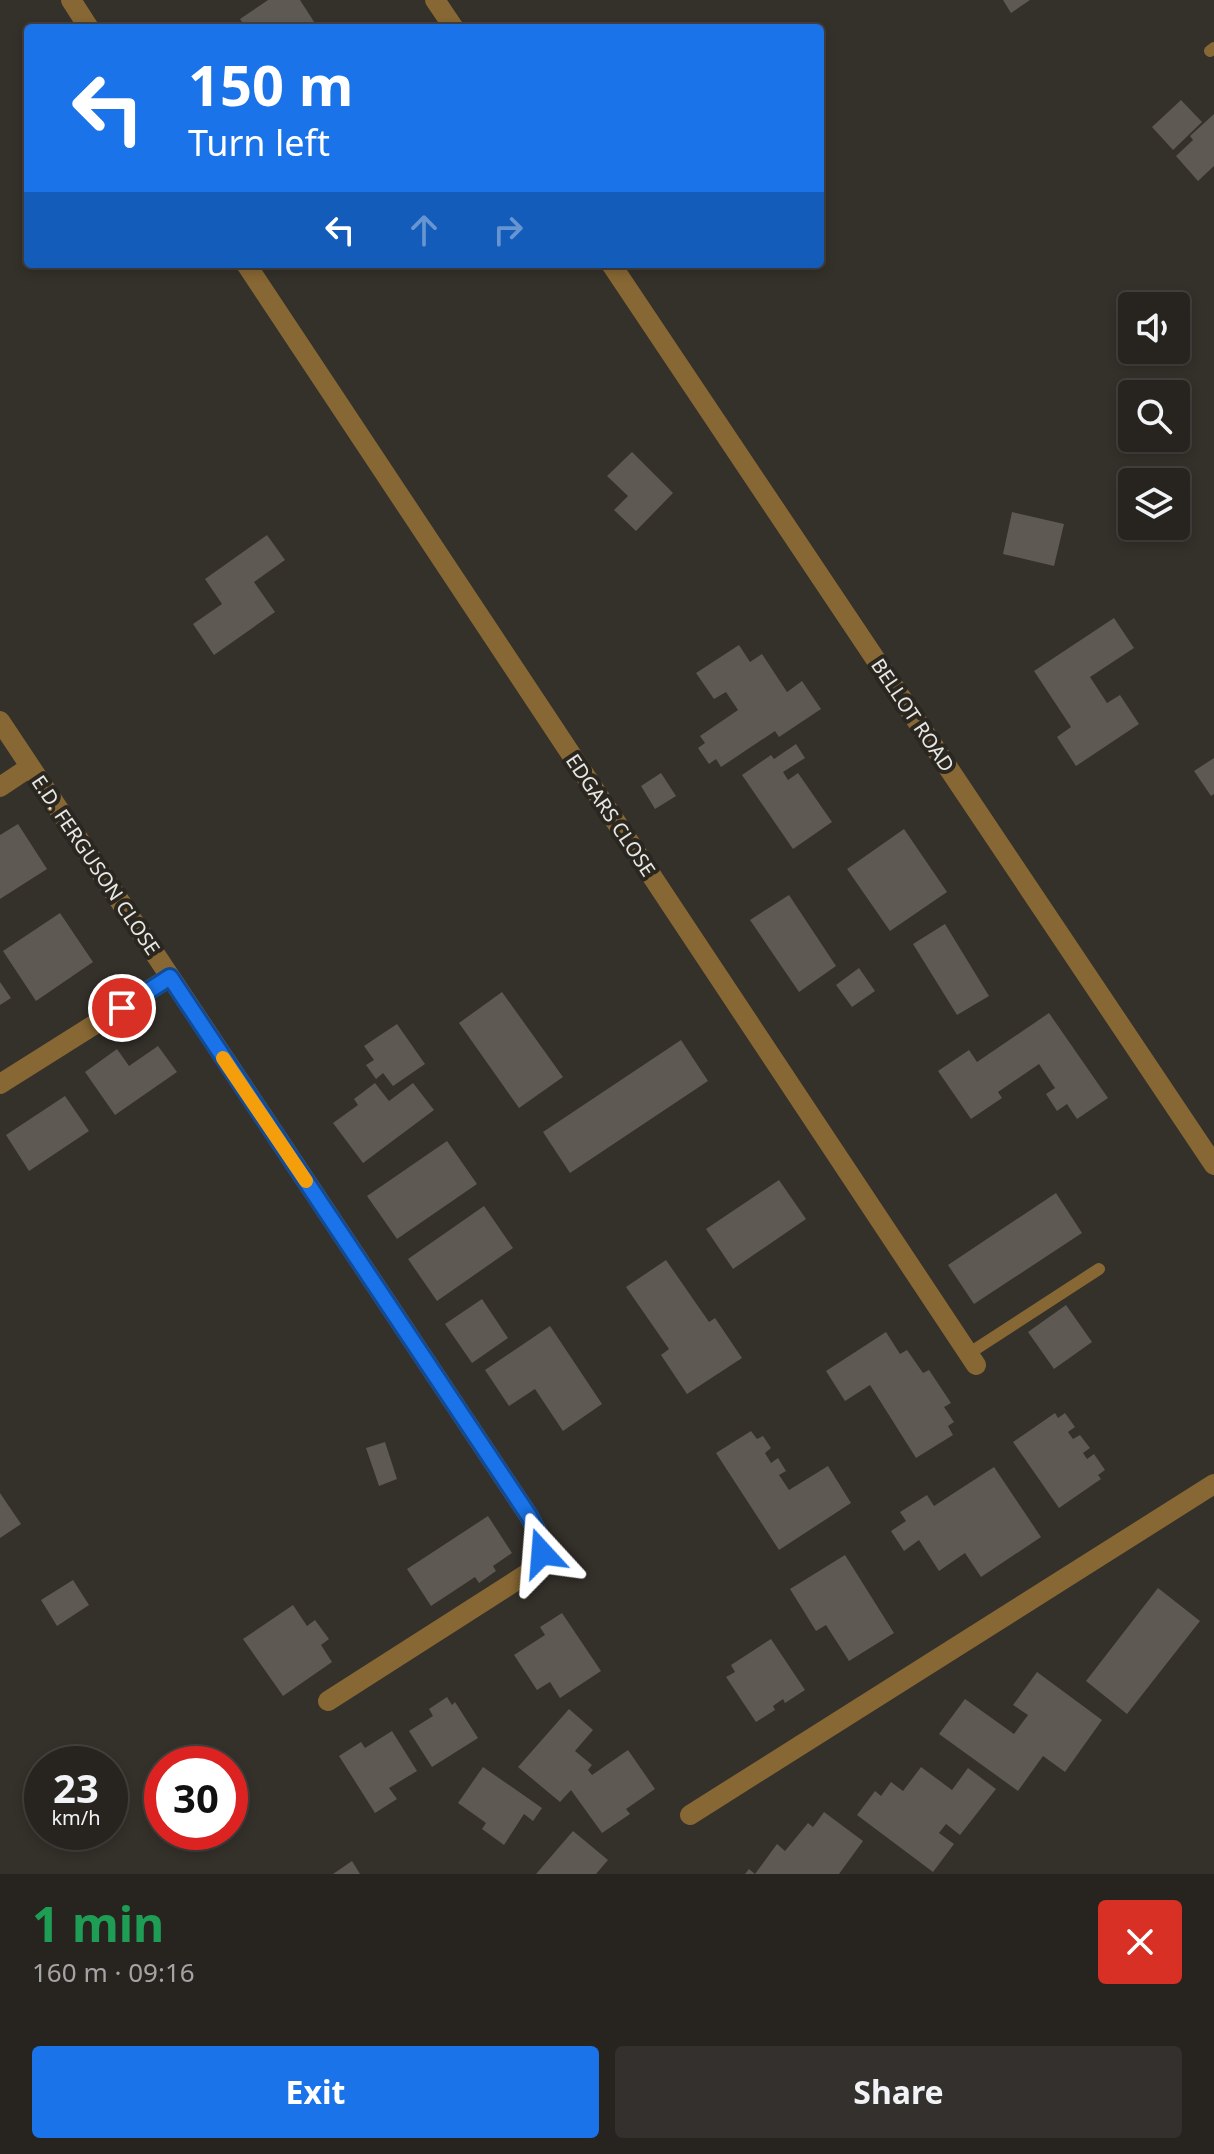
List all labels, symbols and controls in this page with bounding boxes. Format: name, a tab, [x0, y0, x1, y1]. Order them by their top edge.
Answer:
text: 150 m	[188, 46, 353, 122]
icon: left	[56, 56, 160, 160]
text: Turn left	[188, 118, 330, 167]
icon: left	[318, 208, 362, 252]
icon: ahead	[402, 208, 446, 252]
icon: right	[486, 208, 530, 252]
map controls	[1118, 292, 1190, 540]
button: sound	[1118, 292, 1190, 364]
button: search	[1118, 380, 1190, 452]
button: layers	[1118, 468, 1190, 540]
street label: BELLOT ROAD	[865, 653, 961, 777]
street label: EDGARS CLOSE	[560, 749, 662, 881]
street label: E.D. FERGUSON CLOSE	[26, 770, 166, 960]
pin	[88, 974, 156, 1042]
icon: arrive	[100, 986, 144, 1030]
position arrow	[500, 1511, 584, 1595]
speed limit sign: 30	[144, 1746, 248, 1850]
text: 23	[53, 1760, 99, 1815]
text: km/h	[51, 1804, 101, 1831]
text: 1 min	[32, 1891, 164, 1956]
button: close	[1098, 1900, 1182, 1984]
text: 160 m · 09:16	[32, 1954, 195, 1990]
button: Exit	[32, 2046, 599, 2138]
button: Share	[615, 2046, 1182, 2138]

